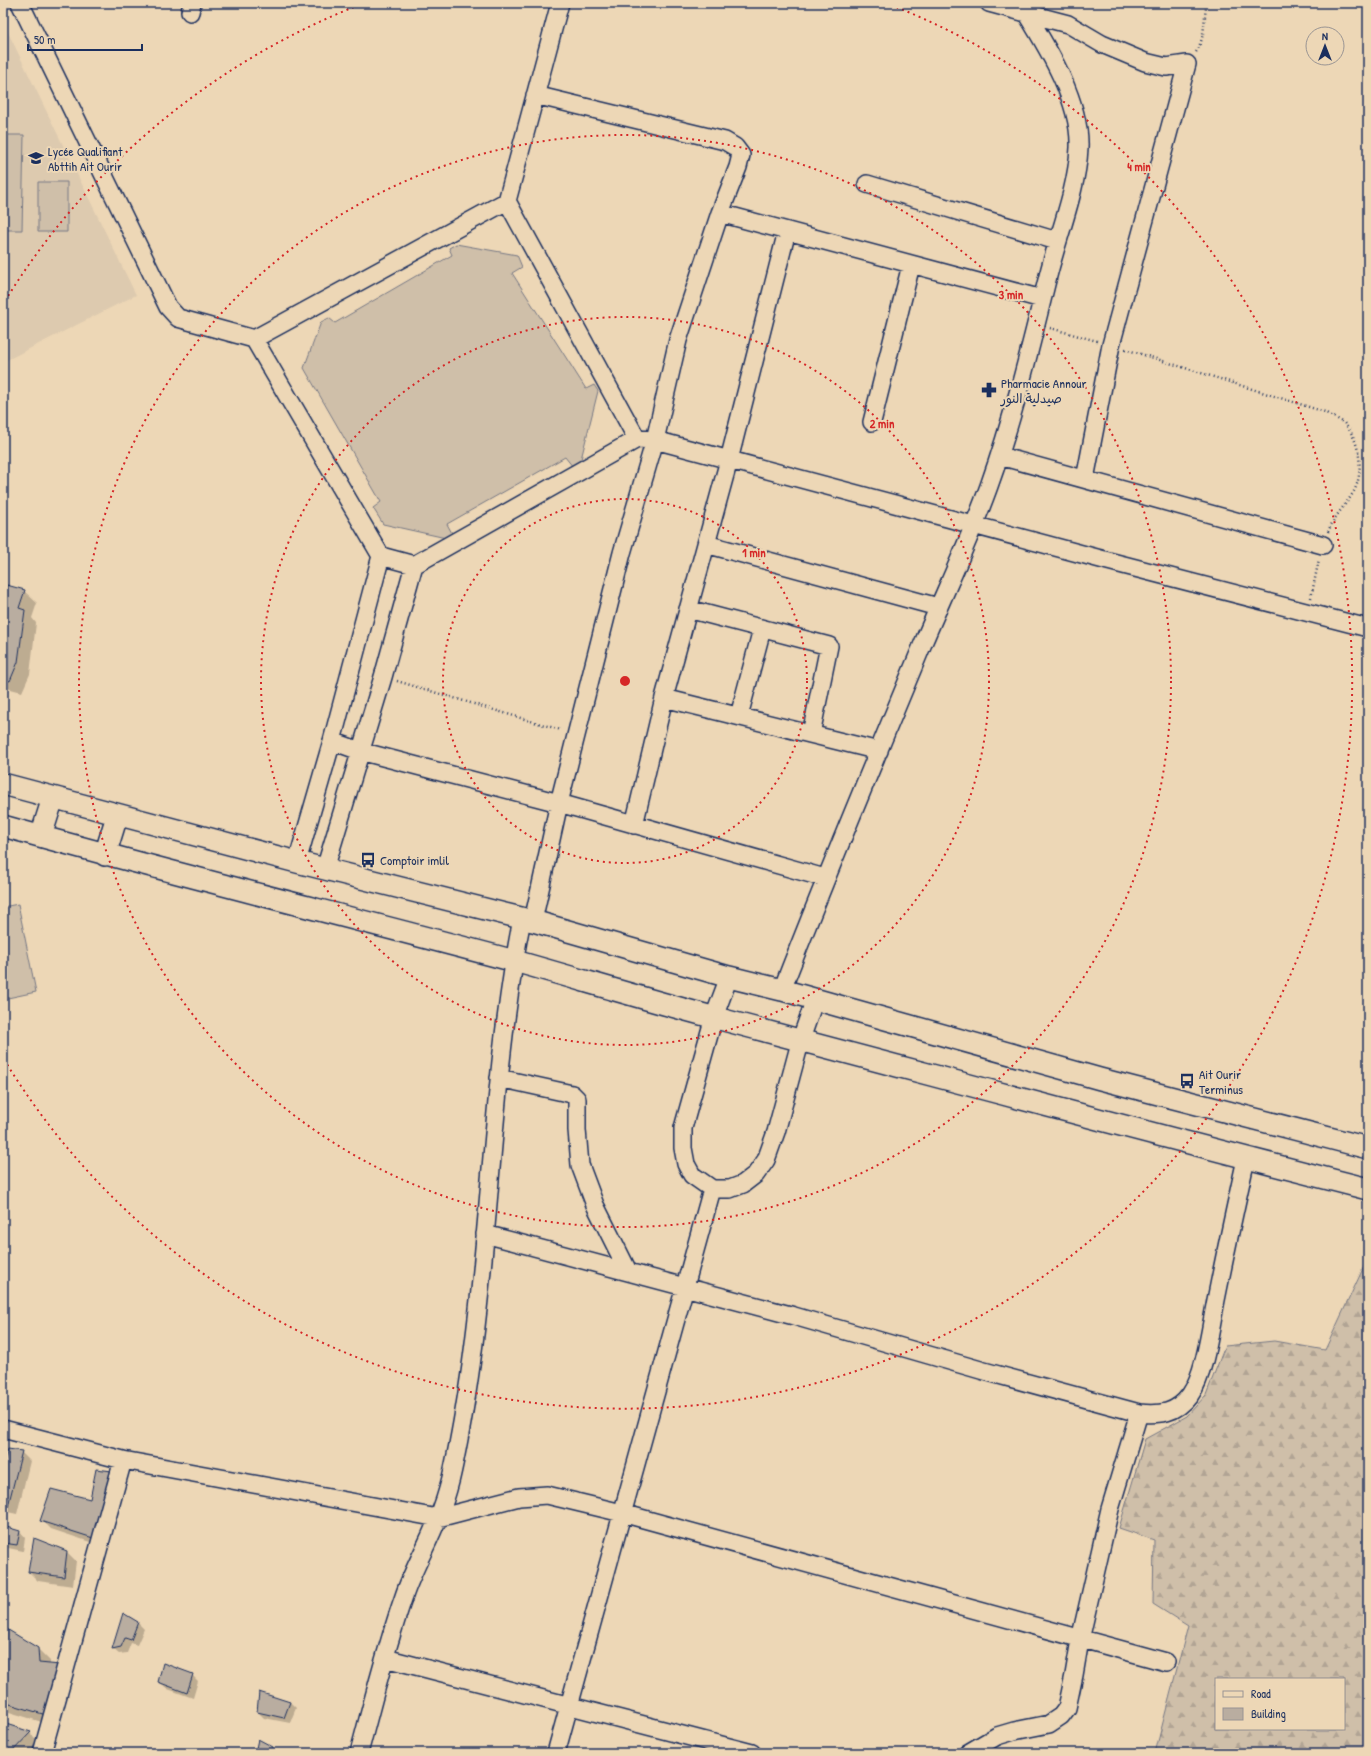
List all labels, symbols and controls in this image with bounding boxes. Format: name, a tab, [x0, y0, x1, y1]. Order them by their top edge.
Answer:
scale bar	[28, 26, 142, 52]
north arrow	[1305, 26, 1345, 66]
text: N	[1322, 29, 1328, 43]
text: 50 m	[34, 31, 55, 48]
place label: Lycée Qualifiant Abttih Ait Ourir	[48, 142, 123, 175]
school or university icon: Lycée Qualifiant Abttih Ait Ourir	[27, 149, 45, 167]
text: 4 min	[1127, 158, 1151, 175]
text: 3 min	[999, 286, 1024, 303]
place label: Pharmacie Annour صيدلية النور	[1000, 374, 1086, 407]
pharmacy icon: Pharmacie Annour صيدلية النور	[980, 381, 998, 399]
text: 2 min	[870, 415, 895, 432]
text: 1 min	[742, 544, 766, 561]
centre of rings	[618, 674, 632, 688]
bus stop icon: Comptoir imlil	[359, 851, 377, 869]
place label: Comptoir imlil	[380, 851, 450, 869]
place label: Ait Ourir Terminus	[1199, 1065, 1243, 1098]
bus stop icon: Ait Ourir Terminus	[1178, 1072, 1196, 1090]
legend	[1215, 1678, 1345, 1730]
text: Road	[1251, 1685, 1271, 1702]
text: Building	[1251, 1705, 1286, 1722]

